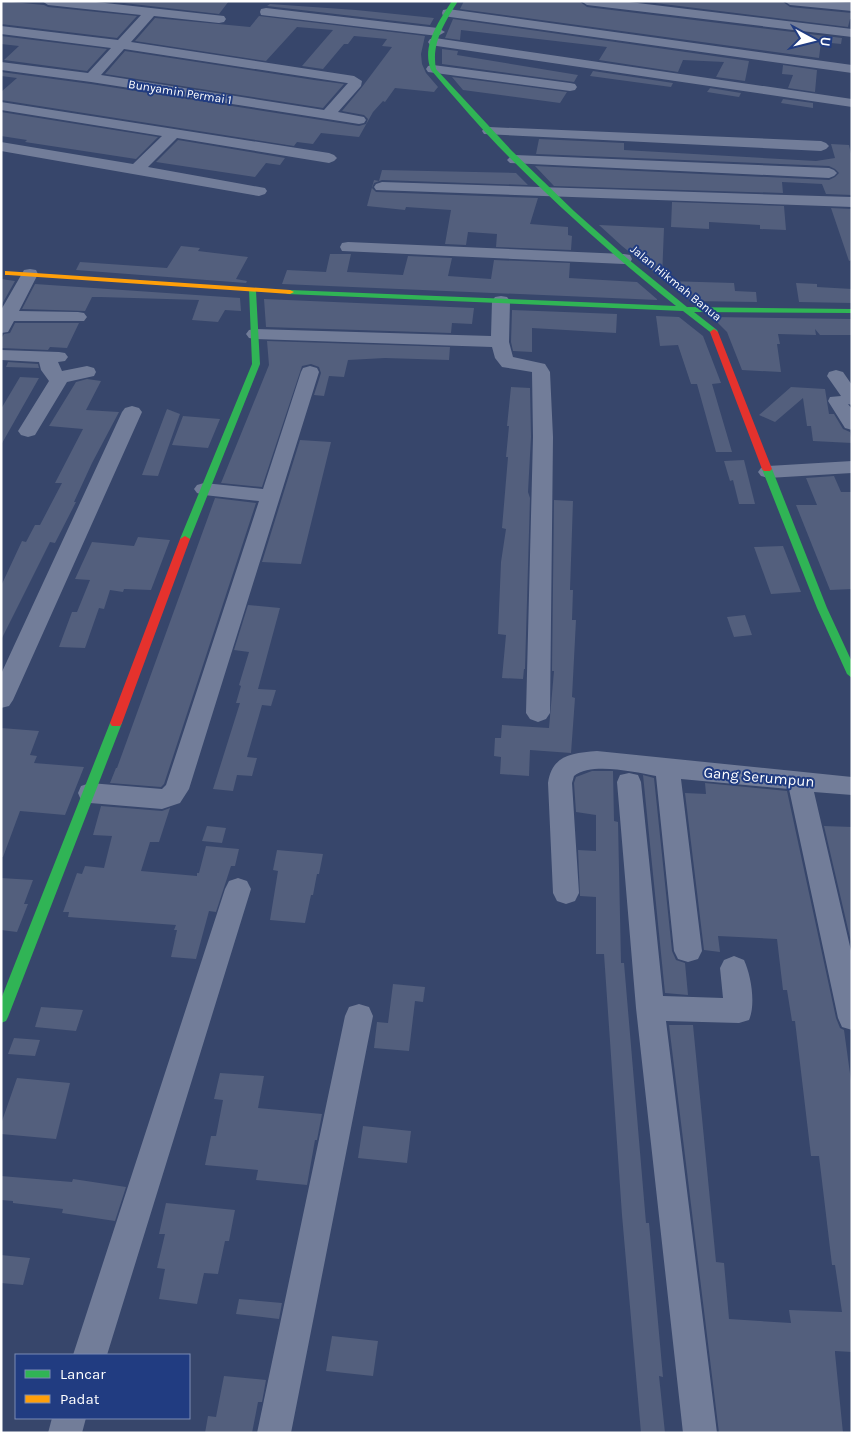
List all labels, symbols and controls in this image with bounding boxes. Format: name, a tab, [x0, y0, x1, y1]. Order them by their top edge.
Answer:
north arrow	[788, 15, 838, 65]
text: U	[816, 36, 834, 47]
street label: Bunyamin Permai 1	[127, 77, 233, 107]
street label: Jalan Hikmah Banua	[628, 242, 724, 324]
street label: Gang Serumpun	[703, 763, 815, 791]
legend	[15, 1354, 190, 1419]
text: Lancar	[60, 1365, 106, 1383]
text: Padat	[60, 1390, 100, 1408]

